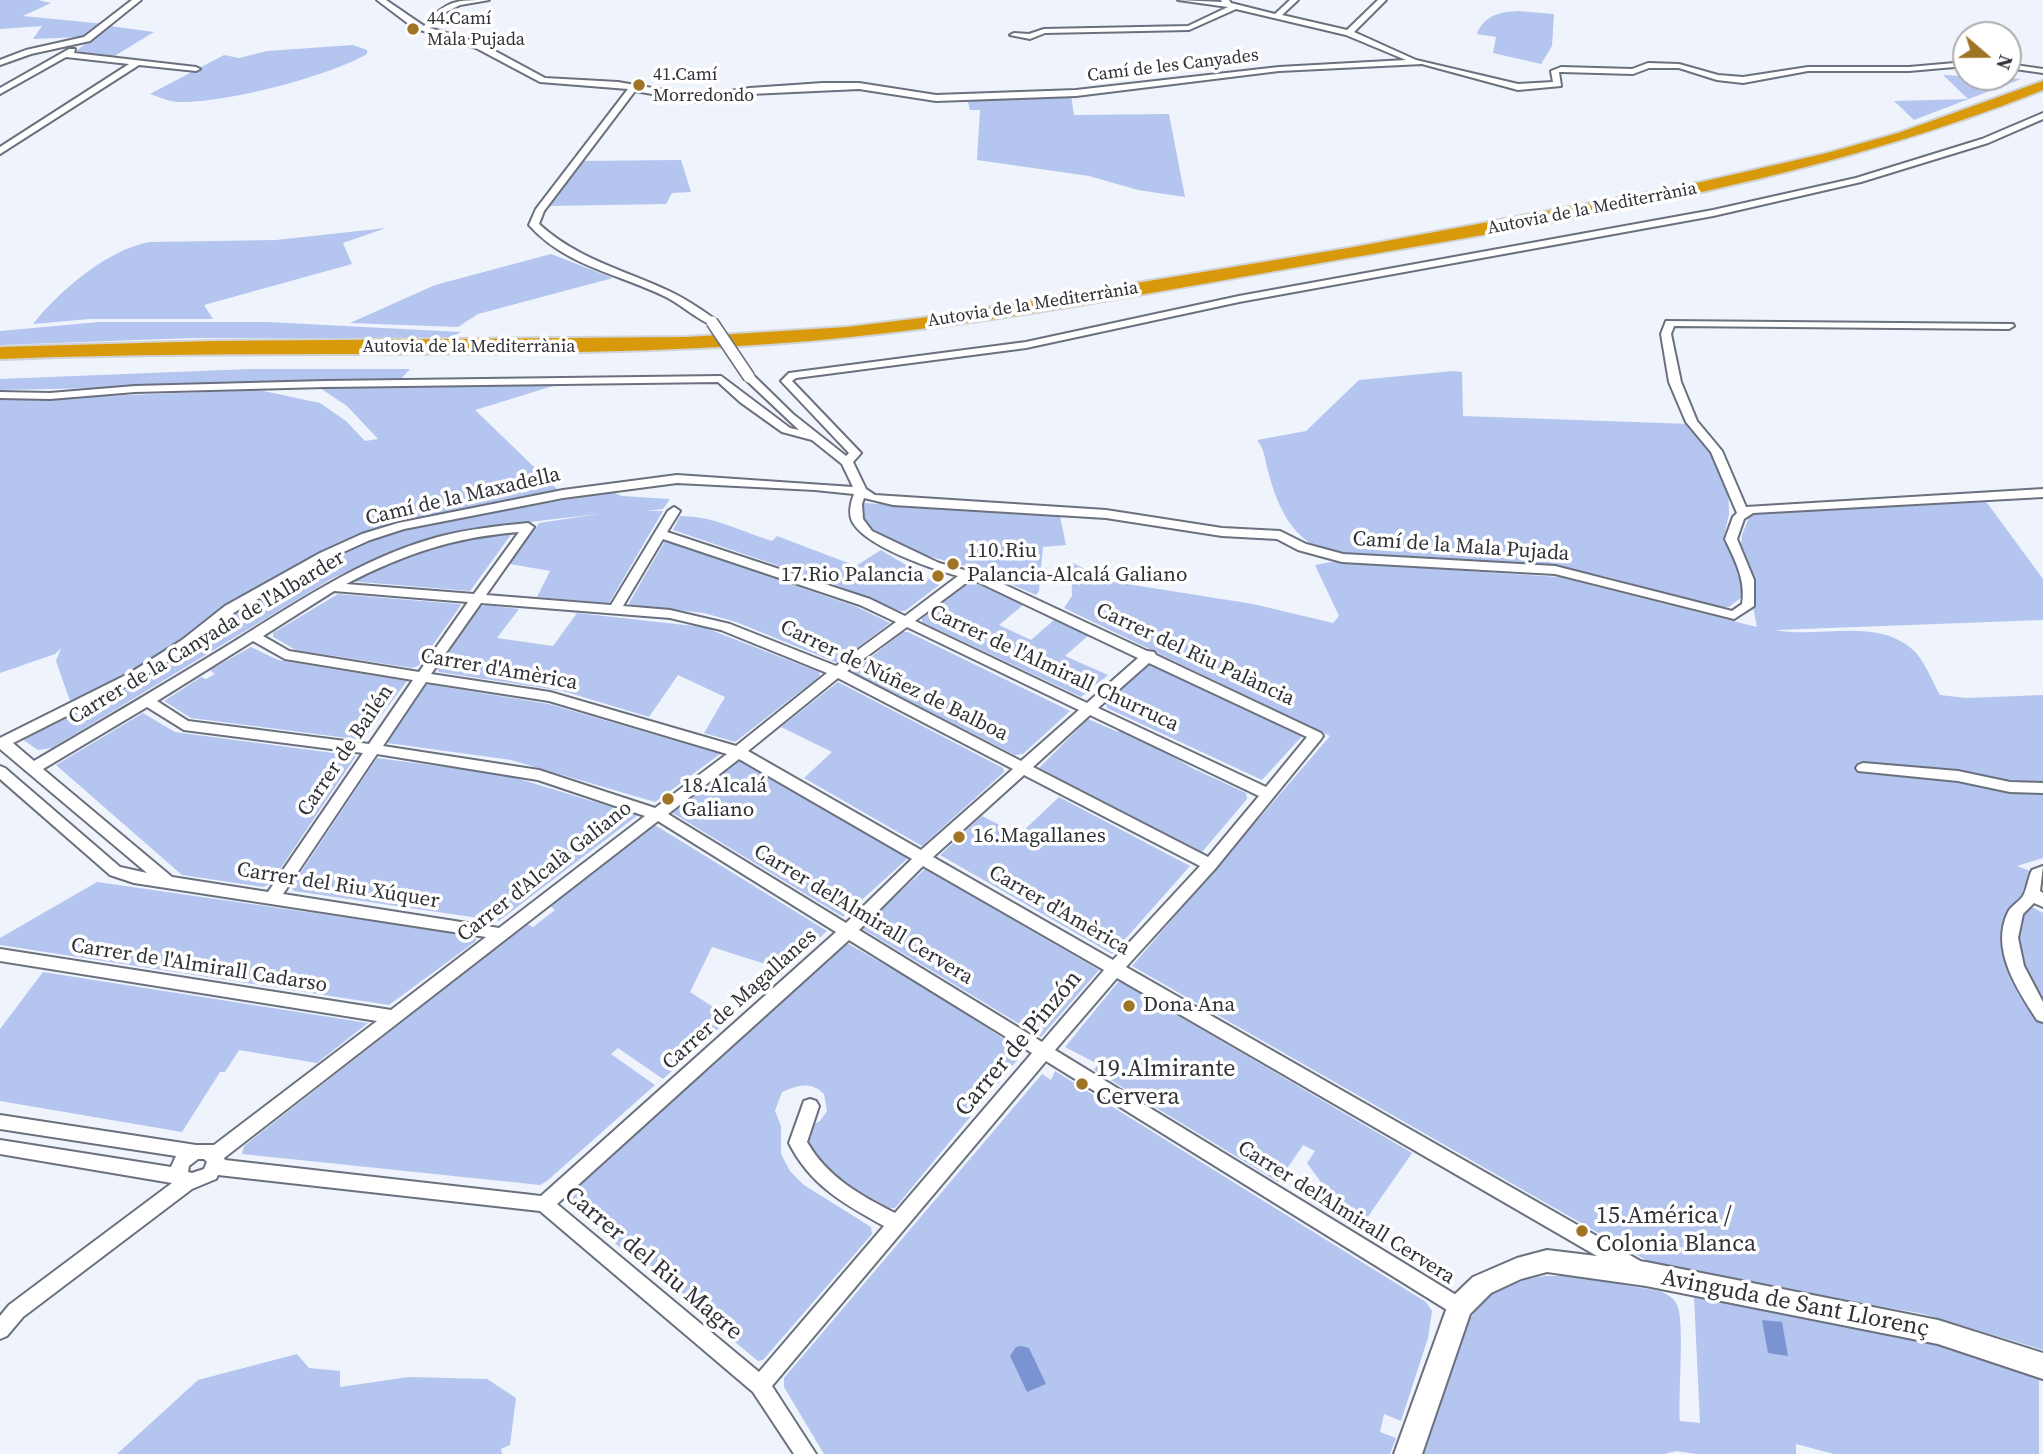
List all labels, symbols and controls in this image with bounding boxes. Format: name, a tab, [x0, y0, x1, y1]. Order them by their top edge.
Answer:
place label: 44.Camí Mala Pujada	[427, 8, 525, 50]
marker: 44.Camí Mala Pujada	[405, 21, 421, 37]
north arrow	[1952, 21, 2022, 91]
street label: Camí de les Canyades	[1086, 45, 1260, 87]
text: N	[1990, 52, 2019, 73]
place label: 41.Camí Morredondo	[653, 64, 754, 106]
marker: 41.Camí Morredondo	[631, 77, 647, 93]
street label: Autovia de la Mediterrània	[1485, 178, 1699, 240]
street label: Autovia de la Mediterrània	[926, 278, 1140, 332]
street label: Autovia de la Mediterrània	[363, 336, 575, 358]
street label: Camí de la Maxadella	[363, 462, 563, 532]
street label: Camí de la Mala Pujada	[1352, 527, 1570, 567]
place label: 110.Riu Palancia-Alcalá Galiano	[967, 539, 1187, 589]
street label: Carrer de la Canyada de l'Albarder	[64, 545, 350, 731]
marker: 110.Riu Palancia-Alcalá Galiano	[945, 556, 961, 572]
place label: 17.Rio Palancia	[781, 563, 924, 589]
marker: 17.Rio Palancia	[930, 568, 946, 584]
street label: Carrer del Riu Palància	[1092, 598, 1298, 712]
street label: Carrer de l'Almirall Churruca	[925, 600, 1183, 738]
street label: Carrer de Núñez de Balboa	[776, 615, 1012, 747]
street label: Carrer d'Amèrica	[418, 644, 580, 696]
street label: Carrer de Bailén	[293, 680, 399, 822]
place label: 18.Alcalá Galiano	[682, 774, 767, 824]
marker: 18.Alcalá Galiano	[660, 791, 676, 807]
street label: Carrer d'Alcalà Galiano	[453, 796, 637, 948]
place label: 16.Magallanes	[973, 824, 1106, 850]
marker: 16.Magallanes	[951, 829, 967, 845]
street label: Carrer del'Almirall Cervera	[749, 839, 977, 991]
street label: Carrer del Riu Xúquer	[235, 858, 441, 914]
street label: Carrer d'Amèrica	[984, 860, 1134, 962]
street label: Carrer de Magallanes	[658, 924, 822, 1076]
street label: Carrer de l'Almirall Cadarso	[69, 933, 329, 999]
street label: Carrer de Pinzón	[950, 965, 1088, 1123]
place label: Dona Ana	[1143, 993, 1235, 1019]
marker: Dona Ana	[1121, 998, 1137, 1014]
place label: 19.Almirante Cervera	[1096, 1056, 1236, 1112]
marker: 19.Almirante Cervera	[1074, 1076, 1090, 1092]
street label: Carrer del'Almirall Cervera	[1233, 1136, 1459, 1290]
street label: Carrer del Riu Magre	[558, 1181, 748, 1347]
place label: 15.América / Colonia Blanca	[1596, 1203, 1756, 1259]
marker: 15.América / Colonia Blanca	[1574, 1223, 1590, 1239]
street label: Avinguda de Sant Llorenç	[1659, 1264, 1931, 1344]

